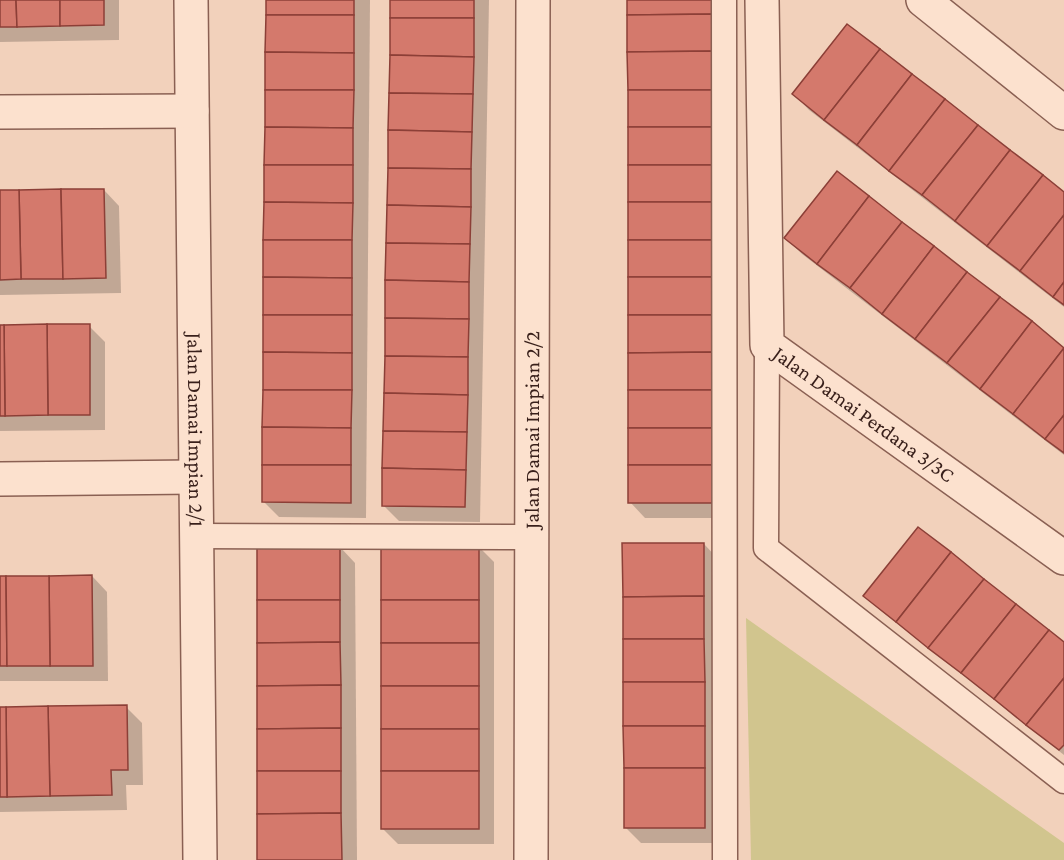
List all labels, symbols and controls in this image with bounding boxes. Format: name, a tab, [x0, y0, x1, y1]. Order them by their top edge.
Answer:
street label: Jalan Damai Impian 2/1	[182, 331, 209, 527]
street label: Jalan Damai Impian 2/2	[520, 331, 544, 531]
street label: Jalan Damai Perdana 3/3C	[767, 340, 959, 487]

